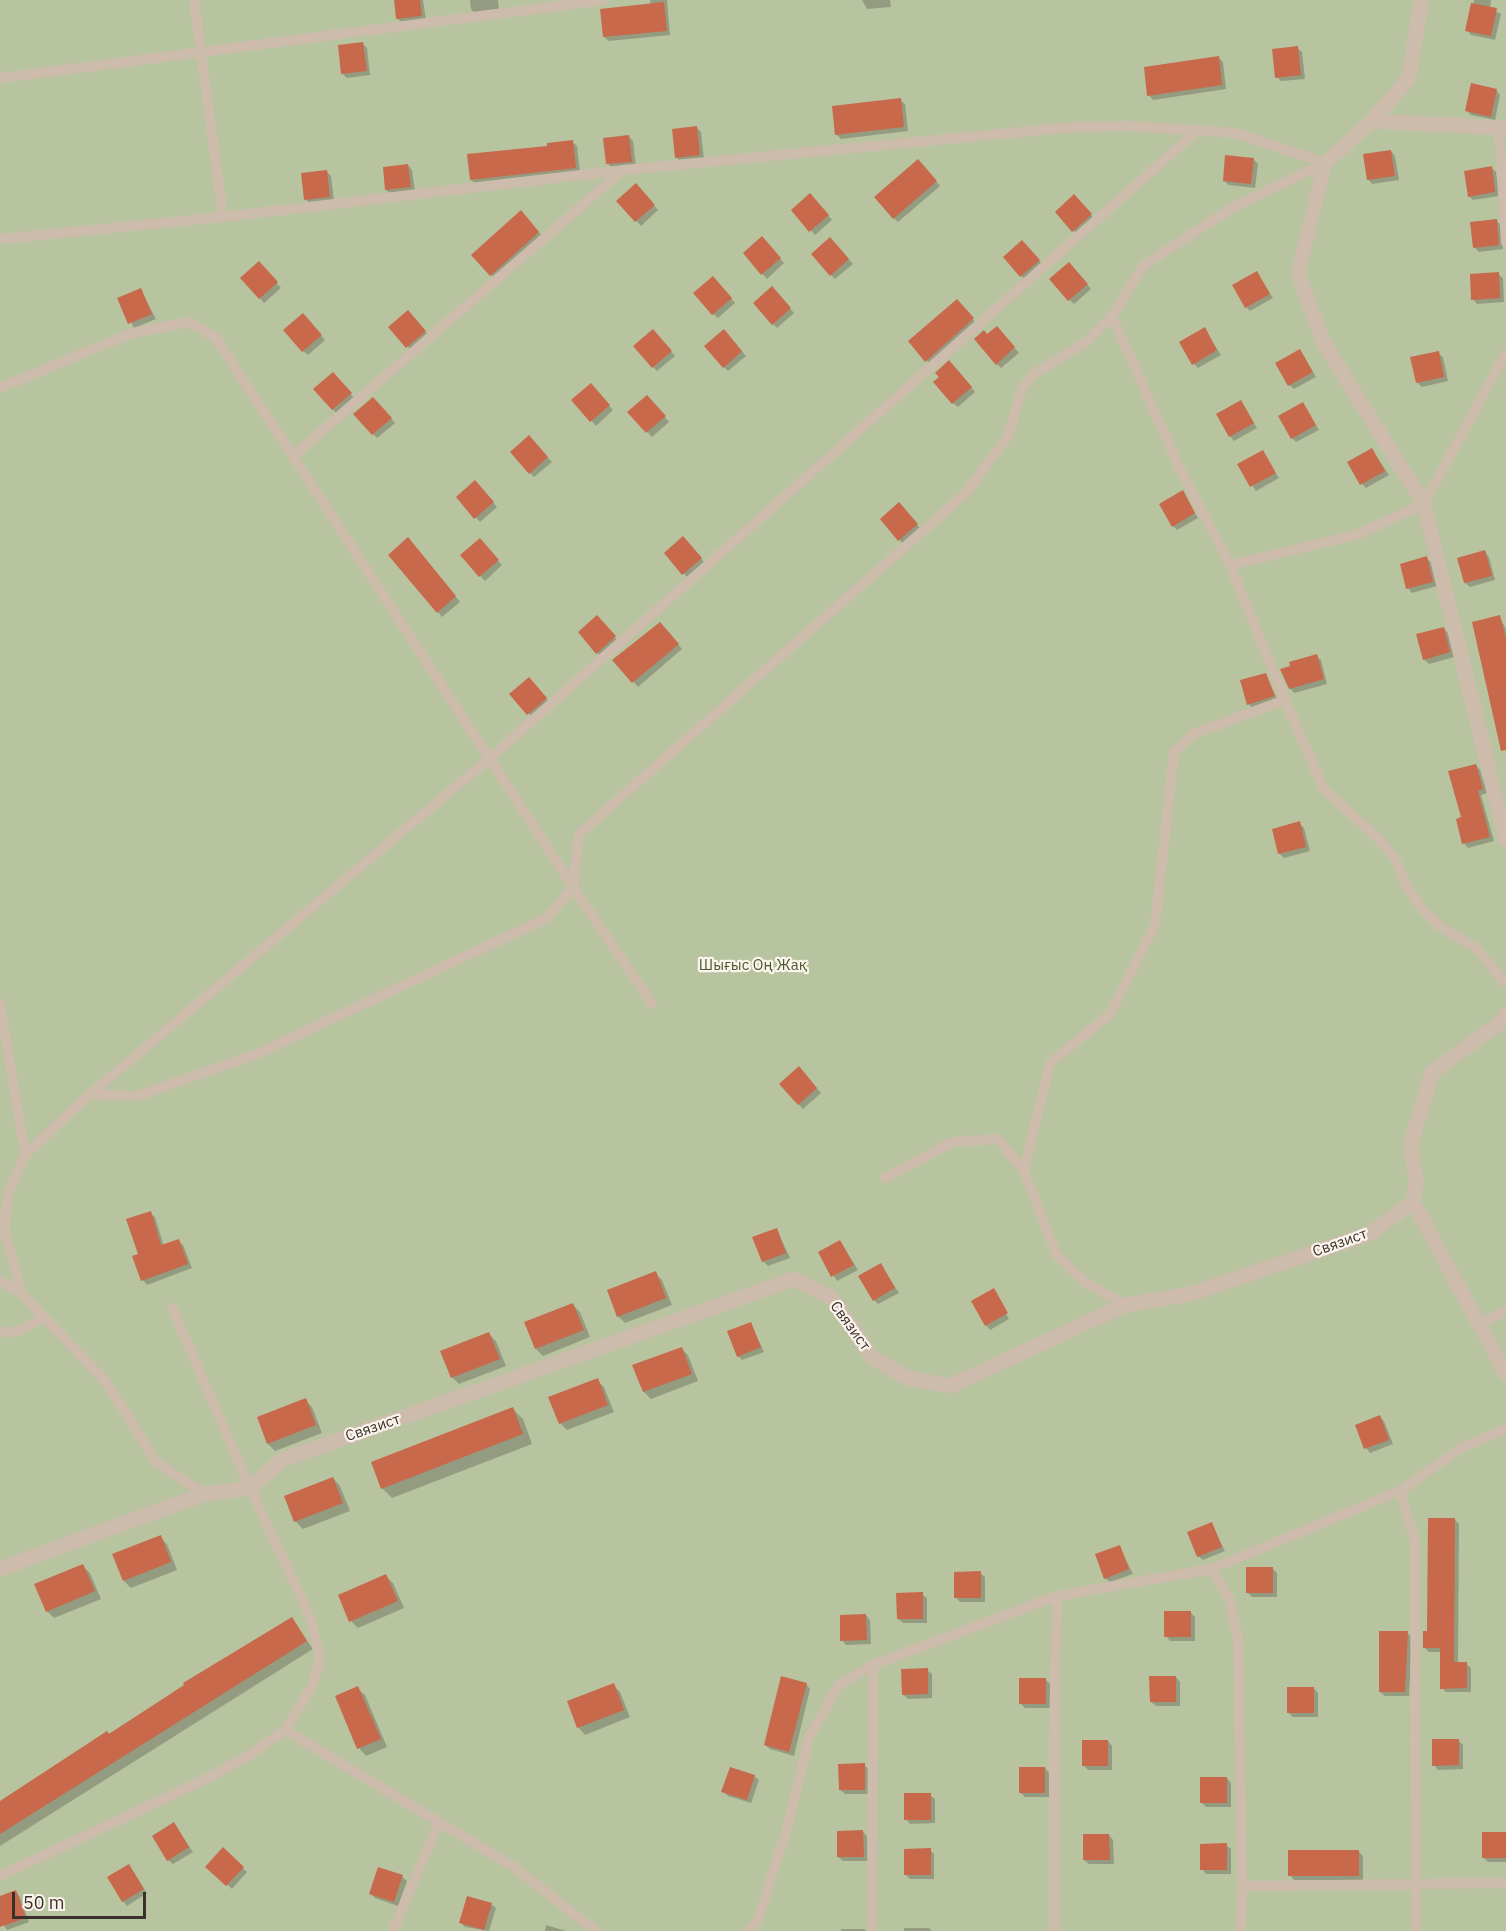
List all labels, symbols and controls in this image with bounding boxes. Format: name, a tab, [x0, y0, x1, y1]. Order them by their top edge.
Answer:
park label: Шығыс Оң Жақ	[699, 957, 807, 975]
street label: Связист	[1310, 1225, 1370, 1261]
street label: Связист	[826, 1298, 874, 1354]
street label: Связист	[343, 1410, 403, 1446]
scale bar	[15, 1880, 148, 1918]
text: 50 m	[23, 1891, 65, 1914]

